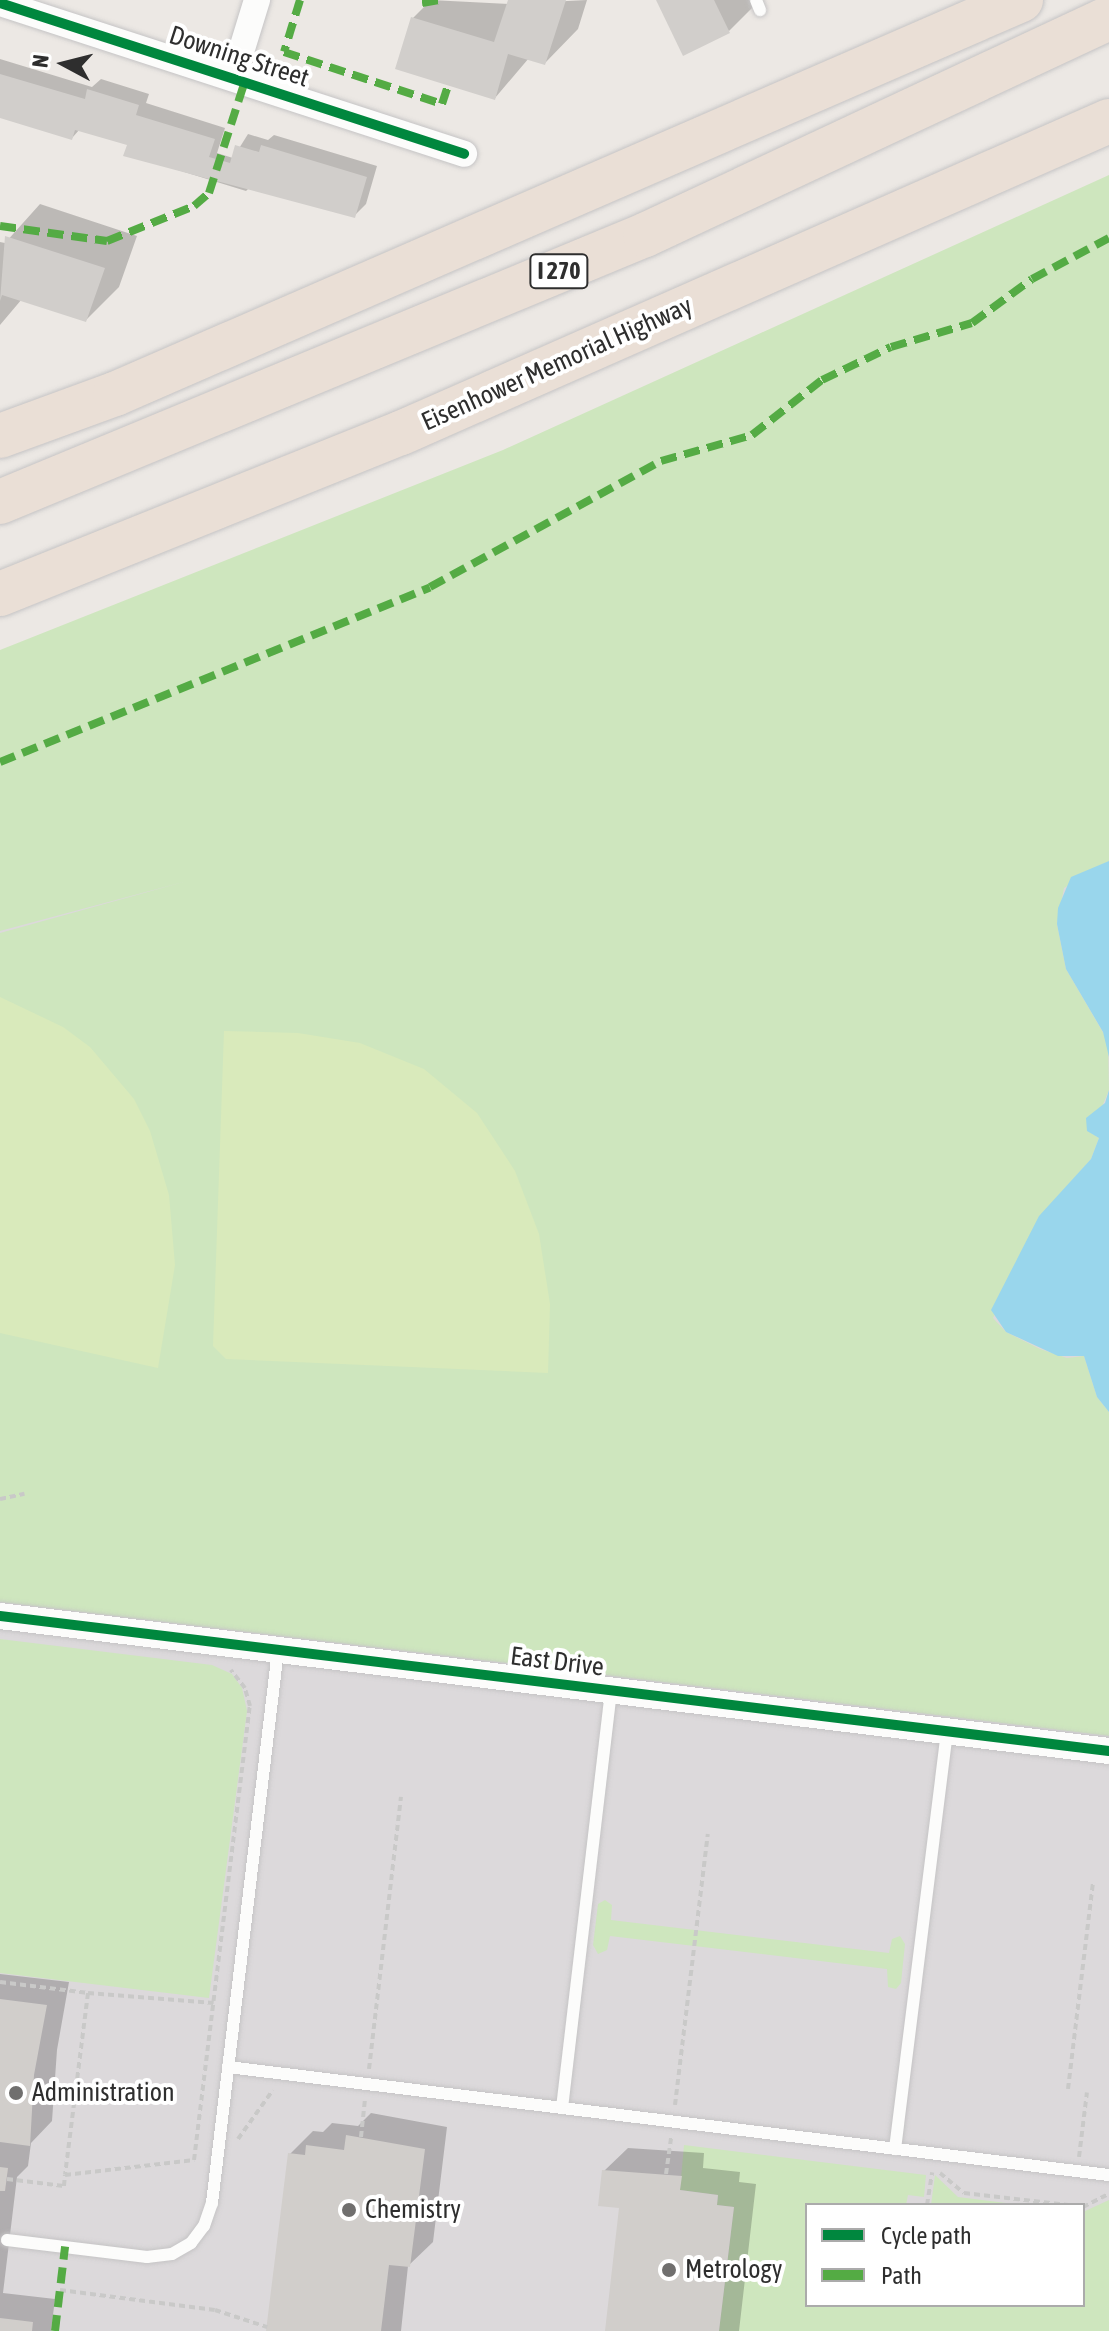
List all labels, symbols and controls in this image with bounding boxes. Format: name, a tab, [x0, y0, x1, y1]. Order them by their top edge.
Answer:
street label: Downing Street	[165, 20, 313, 94]
north arrow	[24, 24, 104, 104]
text: N	[26, 53, 54, 69]
road number: I 270	[529, 251, 589, 291]
street label: Eisenhower Memorial Highway	[417, 290, 697, 438]
street label: East Drive	[509, 1641, 605, 1683]
place label: Administration	[32, 2077, 175, 2109]
marker: Administration	[7, 2084, 25, 2102]
place label: Chemistry	[365, 2194, 461, 2226]
marker: Chemistry	[340, 2201, 358, 2219]
legend	[805, 2203, 1085, 2307]
text: Cycle path	[881, 2222, 972, 2249]
place label: Metrology	[685, 2254, 782, 2286]
marker: Metrology	[660, 2261, 678, 2279]
text: Path	[881, 2262, 922, 2289]

